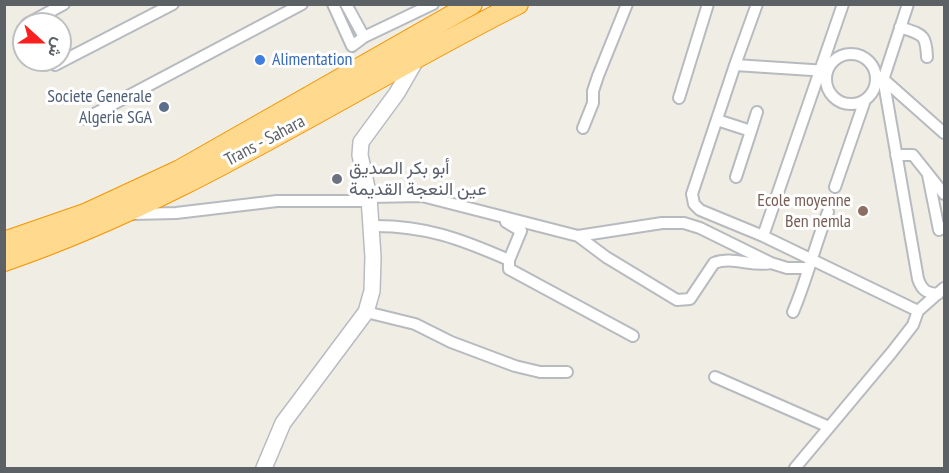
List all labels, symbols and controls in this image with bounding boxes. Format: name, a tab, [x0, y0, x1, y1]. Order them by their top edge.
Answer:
north arrow	[12, 12, 72, 72]
text: ش	[44, 35, 70, 60]
place label: Alimentation	[272, 49, 352, 71]
marker: Alimentation	[253, 53, 267, 67]
place label: Societe Generale Algerie SGA	[47, 86, 152, 128]
marker: Societe Generale Algerie SGA	[157, 100, 171, 114]
street label: Trans - Sahara	[221, 111, 309, 171]
place label: أبو بكر الصديق عين النعجة القديمة	[349, 158, 487, 201]
marker: أبو بكر الصديق عين النعجة القديمة	[330, 172, 344, 186]
place label: Ecole moyenne Ben nemla	[757, 190, 851, 232]
marker: Ecole moyenne Ben nemla	[856, 204, 870, 218]

